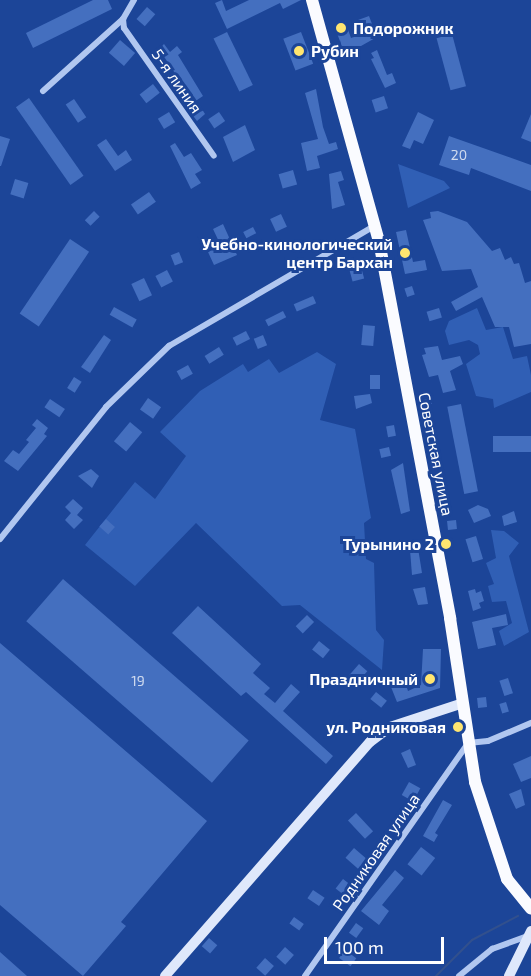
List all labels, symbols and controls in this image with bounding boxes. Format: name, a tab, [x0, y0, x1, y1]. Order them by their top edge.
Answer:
place label: Подорожник	[353, 18, 454, 38]
marker: Подорожник	[334, 21, 348, 35]
place label: Рубин	[311, 41, 359, 61]
marker: Рубин	[292, 44, 306, 58]
street label: 5-я линия	[148, 45, 206, 117]
house number: 20	[451, 147, 467, 163]
place label: Учебно-кинологический центр Бархан	[201, 234, 393, 272]
marker: Учебно-кинологический центр Бархан	[398, 246, 412, 260]
street label: Советская улица	[415, 391, 457, 517]
place label: Турынино 2	[343, 534, 434, 554]
marker: Турынино 2	[439, 537, 453, 551]
place label: Праздничный	[309, 669, 418, 689]
marker: Праздничный	[423, 672, 437, 686]
house number: 19	[131, 673, 145, 689]
place label: ул. Родниковая	[326, 717, 446, 737]
marker: ул. Родниковая	[451, 720, 465, 734]
street label: Родниковая улица	[328, 790, 424, 914]
scale bar	[327, 925, 447, 963]
text: 100 m	[335, 936, 384, 958]

